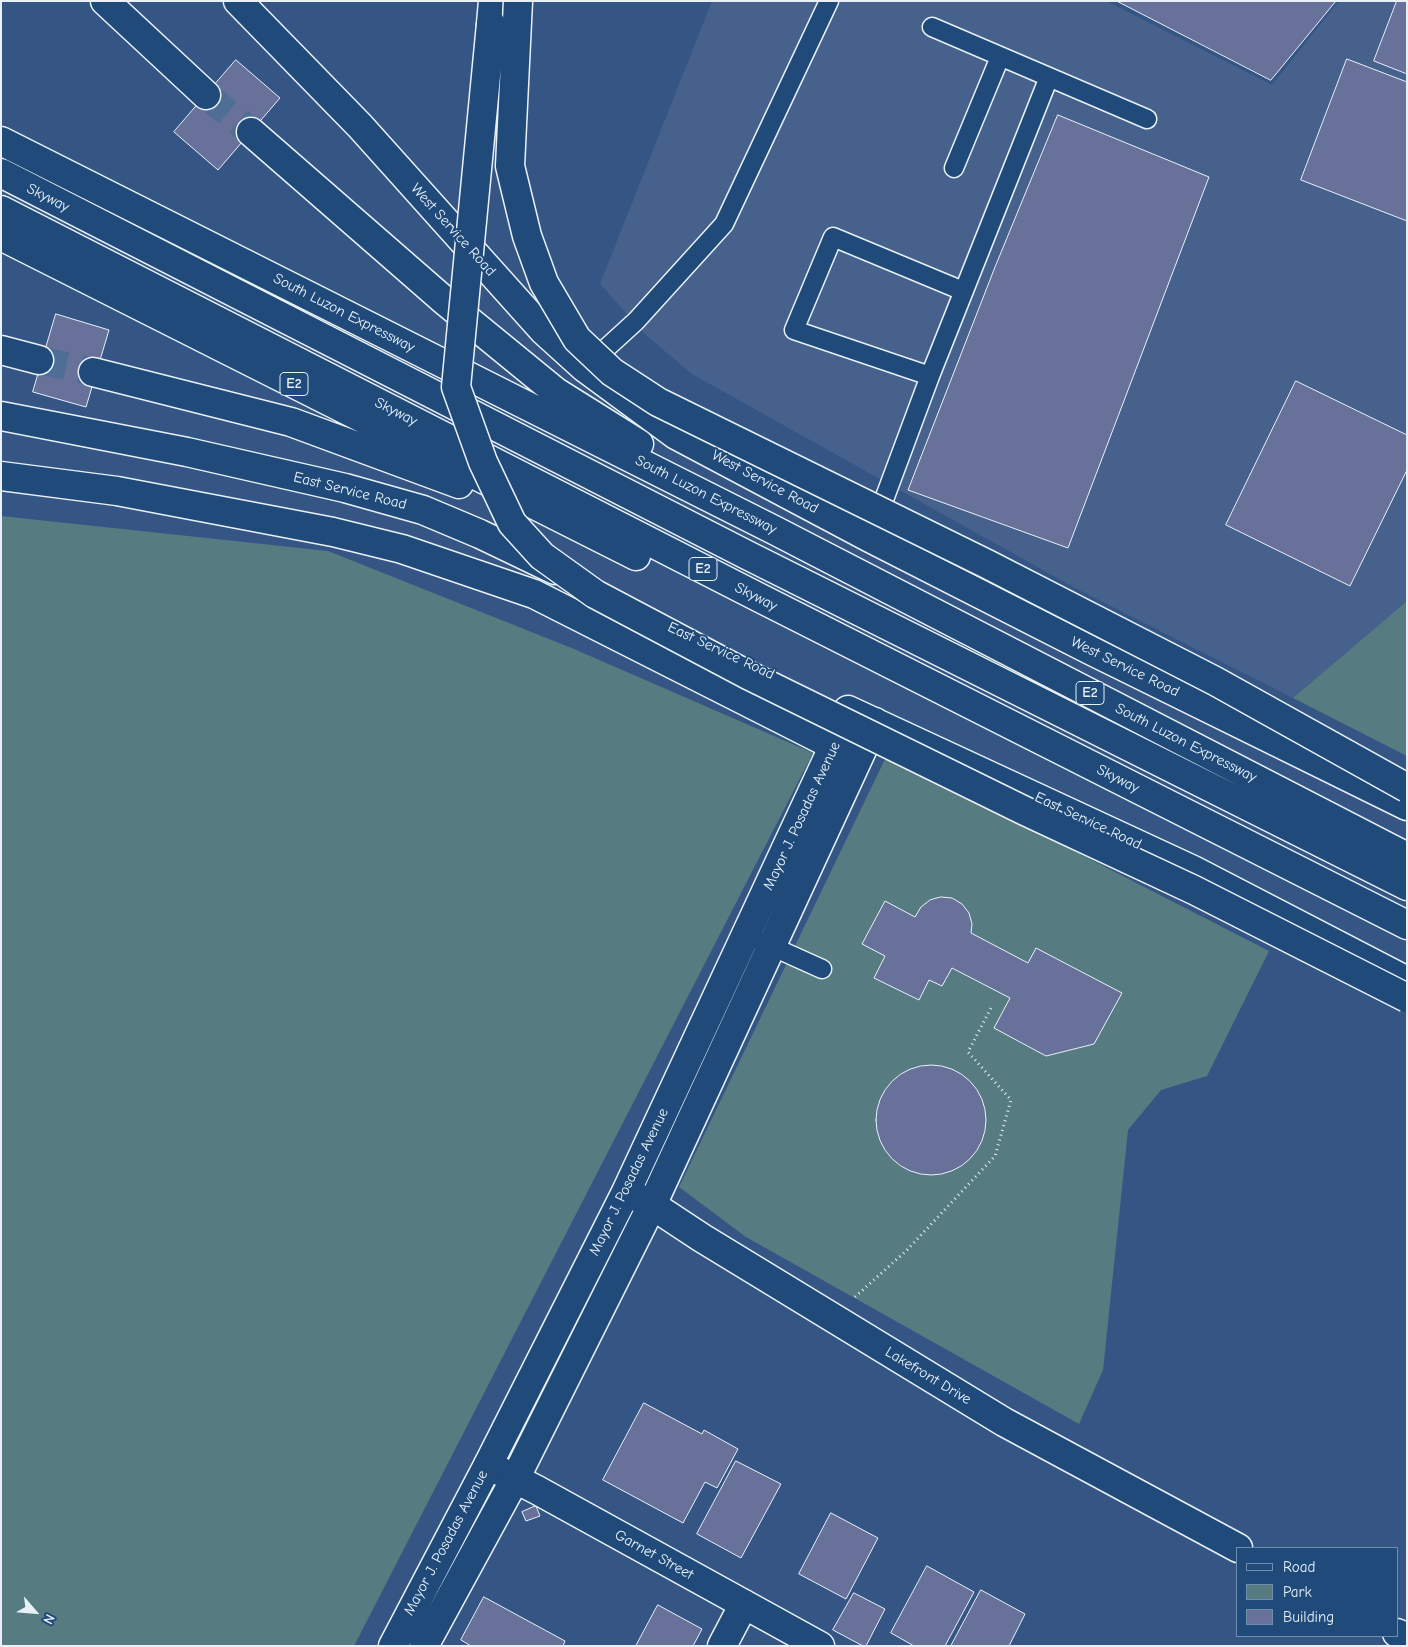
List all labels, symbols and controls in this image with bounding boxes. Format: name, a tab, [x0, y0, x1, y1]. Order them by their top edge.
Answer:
street label: Skyway	[24, 180, 72, 216]
street label: West Service Road	[407, 180, 499, 280]
street label: South Luzon Expressway	[270, 269, 418, 357]
road number: E2	[280, 372, 308, 396]
street label: Skyway	[372, 394, 420, 430]
street label: West Service Road	[708, 446, 822, 518]
street label: South Luzon Expressway	[632, 451, 780, 539]
street label: East Service Road	[292, 468, 408, 514]
road number: E2	[689, 558, 717, 580]
street label: Skyway	[732, 579, 780, 615]
street label: East Service Road	[665, 618, 777, 684]
street label: West Service Road	[1068, 633, 1182, 701]
road number: E2	[1076, 681, 1104, 704]
street label: South Luzon Expressway	[1112, 699, 1260, 787]
street label: Mayor J. Posadas Avenue	[760, 739, 844, 893]
street label: Skyway	[1094, 761, 1142, 797]
street label: East Service Road	[1032, 788, 1144, 854]
street label: Mayor J. Posadas Avenue	[585, 1105, 673, 1259]
street label: Lakefront Drive	[882, 1343, 974, 1409]
street label: Mayor J. Posadas Avenue	[400, 1467, 492, 1619]
street label: Garnet Street	[612, 1526, 696, 1584]
legend	[1236, 1547, 1398, 1637]
text: Road	[1283, 1558, 1315, 1576]
text: Park	[1283, 1583, 1312, 1601]
north arrow	[10, 1587, 60, 1637]
text: Building	[1283, 1608, 1334, 1626]
text: N	[39, 1611, 58, 1627]

